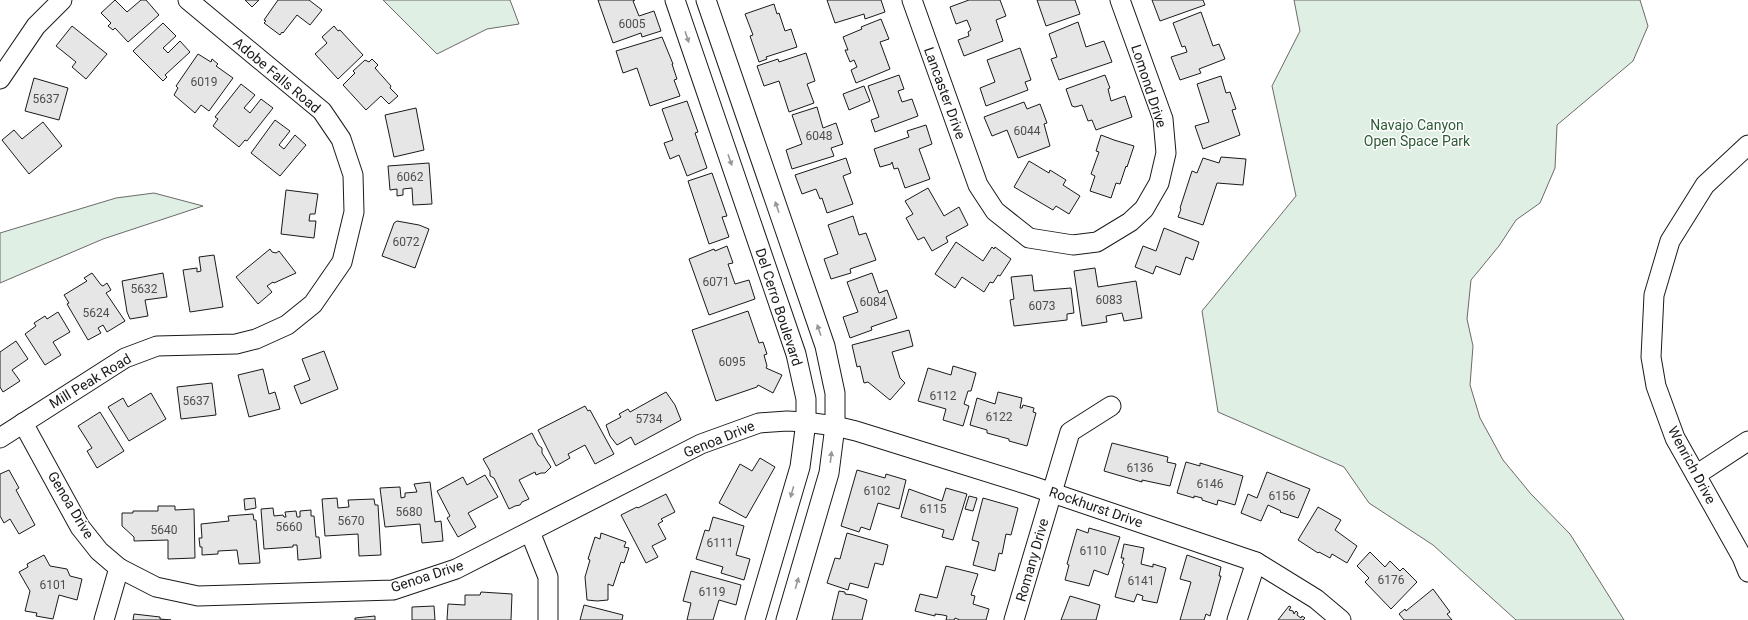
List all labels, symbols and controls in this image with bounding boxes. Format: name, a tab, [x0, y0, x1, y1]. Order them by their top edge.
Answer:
house number: 6005	[619, 17, 646, 31]
one-way arrow	[685, 31, 691, 43]
street label: Adobe Falls Road	[230, 34, 324, 116]
street label: Lomond Drive	[1128, 42, 1170, 130]
street label: Lancaster Drive	[921, 45, 969, 141]
house number: 6019	[191, 75, 217, 89]
house number: 5637	[33, 92, 60, 106]
park label: Navajo Canyon Open Space Park	[1364, 117, 1471, 149]
house number: 6044	[1014, 124, 1041, 138]
house number: 6048	[806, 129, 833, 143]
one-way arrow	[727, 154, 733, 166]
house number: 6062	[397, 170, 424, 184]
one-way arrow	[774, 200, 780, 212]
house number: 6072	[393, 235, 420, 249]
street label: Del Cerro Boulevard	[752, 246, 806, 368]
house number: 6071	[703, 275, 729, 289]
house number: 5632	[131, 282, 158, 296]
house number: 6083	[1096, 293, 1122, 307]
house number: 6084	[860, 295, 887, 309]
house number: 6073	[1029, 299, 1055, 313]
house number: 5624	[83, 306, 110, 320]
one-way arrow	[816, 323, 822, 335]
street label: Mill Peak Road	[46, 350, 134, 412]
house number: 6095	[719, 355, 746, 369]
house number: 6112	[930, 389, 957, 403]
house number: 5637	[183, 394, 210, 408]
house number: 6122	[986, 410, 1013, 424]
house number: 5734	[636, 412, 663, 426]
street label: Genoa Drive	[681, 417, 757, 461]
street label: Wenrich Drive	[1665, 424, 1719, 506]
one-way arrow	[828, 451, 834, 463]
house number: 6136	[1127, 461, 1154, 475]
street label: Genoa Drive	[45, 469, 97, 541]
house number: 6146	[1197, 477, 1224, 491]
street label: Rockhurst Drive	[1047, 483, 1145, 531]
house number: 6102	[864, 484, 891, 498]
one-way arrow	[789, 487, 795, 499]
house number: 6156	[1269, 489, 1296, 503]
house number: 6115	[920, 502, 947, 516]
house number: 5680	[396, 505, 423, 519]
house number: 5670	[338, 514, 365, 528]
street label: Romany Drive	[1012, 517, 1052, 603]
house number: 5660	[276, 520, 303, 534]
house number: 5640	[151, 523, 178, 537]
house number: 6111	[707, 536, 733, 550]
house number: 6110	[1080, 544, 1107, 558]
street label: Genoa Drive	[389, 557, 465, 595]
house number: 6176	[1378, 573, 1405, 587]
house number: 6141	[1128, 574, 1154, 588]
one-way arrow	[794, 576, 800, 588]
house number: 6101	[40, 578, 66, 592]
house number: 6119	[699, 585, 725, 599]

